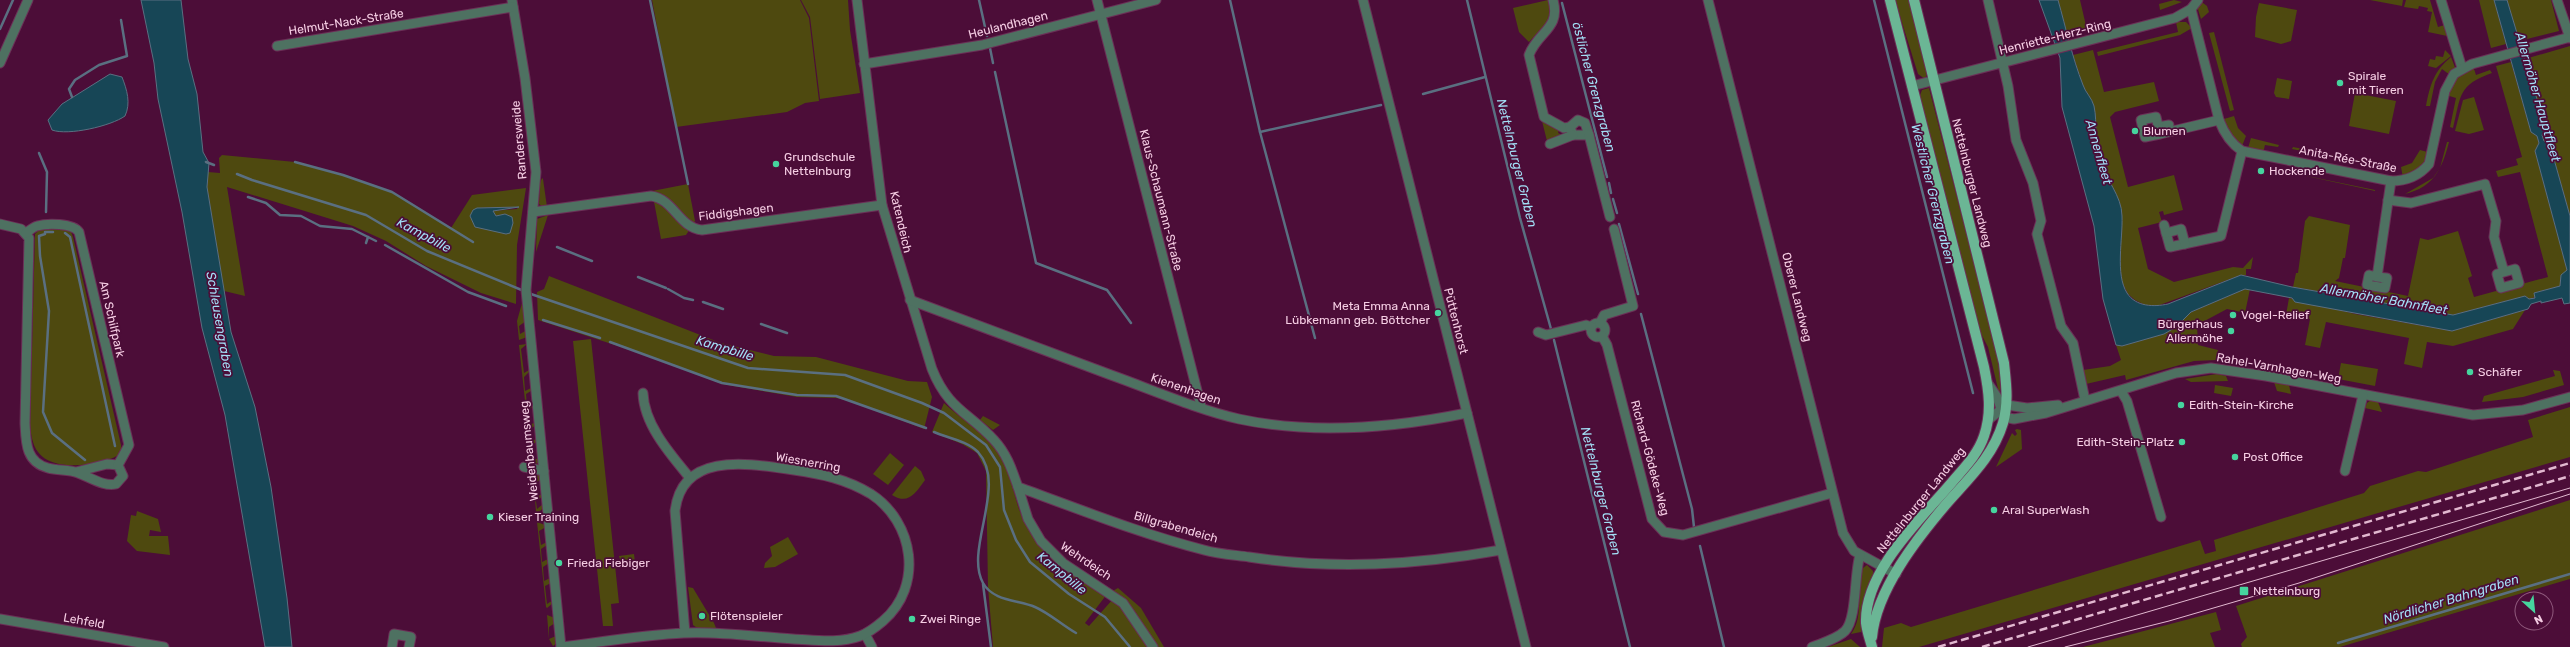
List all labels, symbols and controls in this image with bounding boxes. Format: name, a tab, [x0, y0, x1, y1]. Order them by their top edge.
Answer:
street label: Helmut-Nack-Straße	[287, 6, 405, 38]
street label: Heulandhagen	[967, 8, 1049, 42]
street label: Henriette-Herz-Ring	[1997, 16, 2113, 58]
water label: östlicher Grenzgraben	[1568, 20, 1619, 154]
water label: Allermöher Hauptfleet	[2512, 30, 2564, 164]
place label: Spirale mit Tieren	[2348, 69, 2404, 97]
marker: Spirale mit Tieren	[2335, 78, 2345, 88]
water label: Nettelnburger Graben	[1493, 97, 1540, 229]
street label: Randersweide	[509, 100, 529, 180]
street label: Nettelnburger Landweg	[1949, 117, 1995, 249]
water label: Annenfleet	[2082, 117, 2116, 187]
water label: Westlicher Grenzgraben	[1907, 122, 1958, 266]
place label: Blumen	[2143, 124, 2186, 138]
marker: Blumen	[2130, 126, 2140, 136]
street label: Klaus-Schaumann-Straße	[1137, 128, 1185, 272]
street label: Anita-Rée-Straße	[2298, 143, 2398, 175]
place label: Grundschule Nettelnburg	[784, 150, 856, 178]
marker: Grundschule Nettelnburg	[771, 159, 781, 169]
place label: Hockende	[2269, 164, 2325, 178]
marker: Hockende	[2256, 166, 2266, 176]
street label: Katendeich	[887, 190, 915, 254]
street label: Fiddigshagen	[698, 200, 774, 224]
water label: Kampbille	[394, 215, 454, 255]
street label: Oberer Landweg	[1779, 251, 1815, 343]
water label: Schleusengraben	[202, 270, 237, 378]
street label: Am Schilfpark	[96, 279, 128, 359]
water label: Allermöher Bahnfleet	[2318, 280, 2450, 318]
street label: Püttenhorst	[1441, 286, 1471, 356]
place label: Meta Emma Anna Lübkemann geb. Böttcher	[1285, 299, 1430, 327]
marker: Meta Emma Anna Lübkemann geb. Böttcher	[1433, 308, 1443, 318]
place label: Vogel-Relief	[2241, 308, 2310, 322]
marker: Vogel-Relief	[2228, 310, 2238, 320]
place label: Bürgerhaus Allermöhe	[2158, 317, 2223, 345]
marker: Bürgerhaus Allermöhe	[2226, 326, 2236, 336]
water label: Kampbille	[695, 332, 755, 364]
street label: Rahel-Varnhagen-Weg	[2216, 350, 2342, 386]
place label: Schäfer	[2478, 365, 2522, 379]
marker: Schäfer	[2465, 367, 2475, 377]
street label: Kienenhagen	[1149, 370, 1223, 408]
place label: Edith-Stein-Kirche	[2189, 398, 2294, 412]
street label: Richard-Gödeke-Weg	[1628, 399, 1672, 517]
street label: Weidenbaumsweg	[517, 400, 541, 502]
marker: Edith-Stein-Kirche	[2176, 400, 2186, 410]
water label: Nettelnburger Graben	[1577, 425, 1624, 557]
place label: Edith-Stein-Platz	[2076, 435, 2174, 449]
marker: Edith-Stein-Platz	[2177, 437, 2187, 447]
street label: Nettelnburger Landweg	[1874, 444, 1968, 556]
street label: Wiesnerring	[774, 449, 842, 475]
place label: Post Office	[2243, 450, 2303, 464]
marker: Post Office	[2230, 452, 2240, 462]
place label: Aral SuperWash	[2002, 503, 2090, 517]
marker: Aral SuperWash	[1989, 505, 1999, 515]
street label: Billgrabendeich	[1132, 508, 1220, 546]
place label: Kieser Training	[498, 510, 579, 524]
marker: Kieser Training	[485, 512, 495, 522]
street label: Wehrdeich	[1058, 539, 1114, 583]
water label: Kampbille	[1034, 549, 1090, 597]
place label: Frieda Fiebiger	[567, 556, 650, 570]
marker: Frieda Fiebiger	[554, 558, 564, 568]
water label: Nördlicher Bahngraben	[2381, 571, 2521, 628]
place label: Nettelnburg	[2253, 584, 2320, 598]
marker: Nettelnburg	[2238, 585, 2250, 597]
north arrow	[2514, 591, 2554, 631]
place label: Flötenspieler	[710, 609, 783, 623]
street label: Lehfeld	[62, 610, 106, 632]
marker: Flötenspieler	[697, 611, 707, 621]
place label: Zwei Ringe	[920, 612, 981, 626]
text: N	[2532, 612, 2545, 627]
marker: Zwei Ringe	[907, 614, 917, 624]

